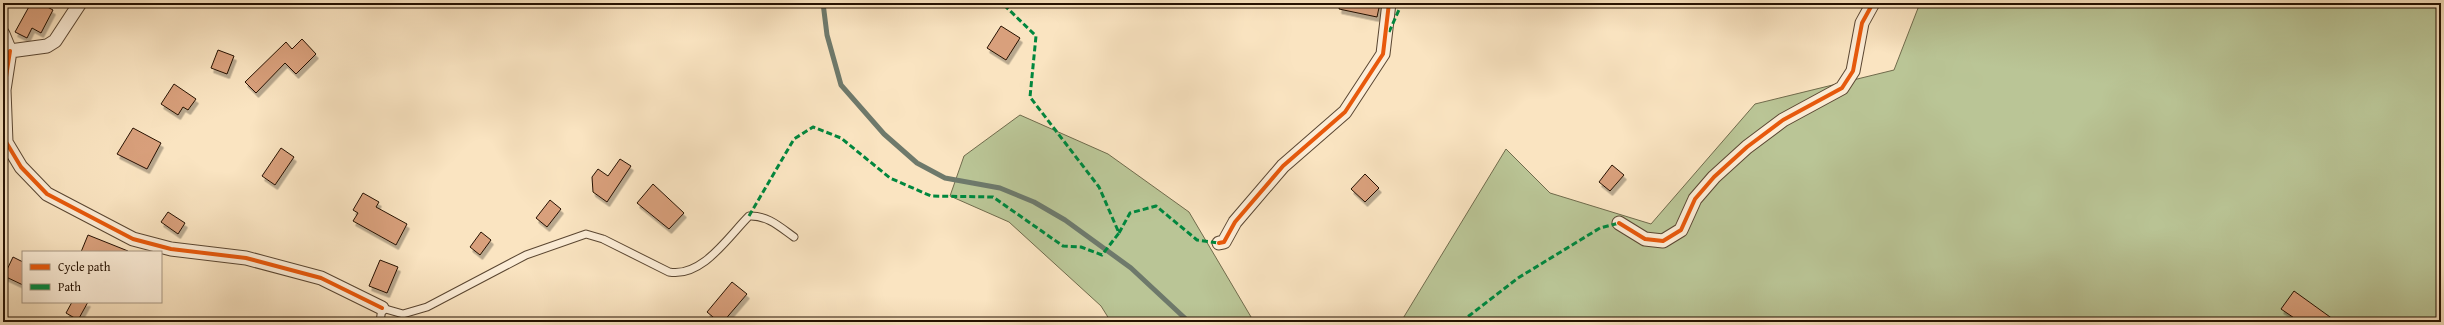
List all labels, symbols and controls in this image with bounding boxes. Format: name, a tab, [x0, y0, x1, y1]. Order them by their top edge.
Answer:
legend	[22, 251, 162, 303]
text: Cycle path	[58, 258, 111, 275]
text: Path	[58, 278, 81, 295]

